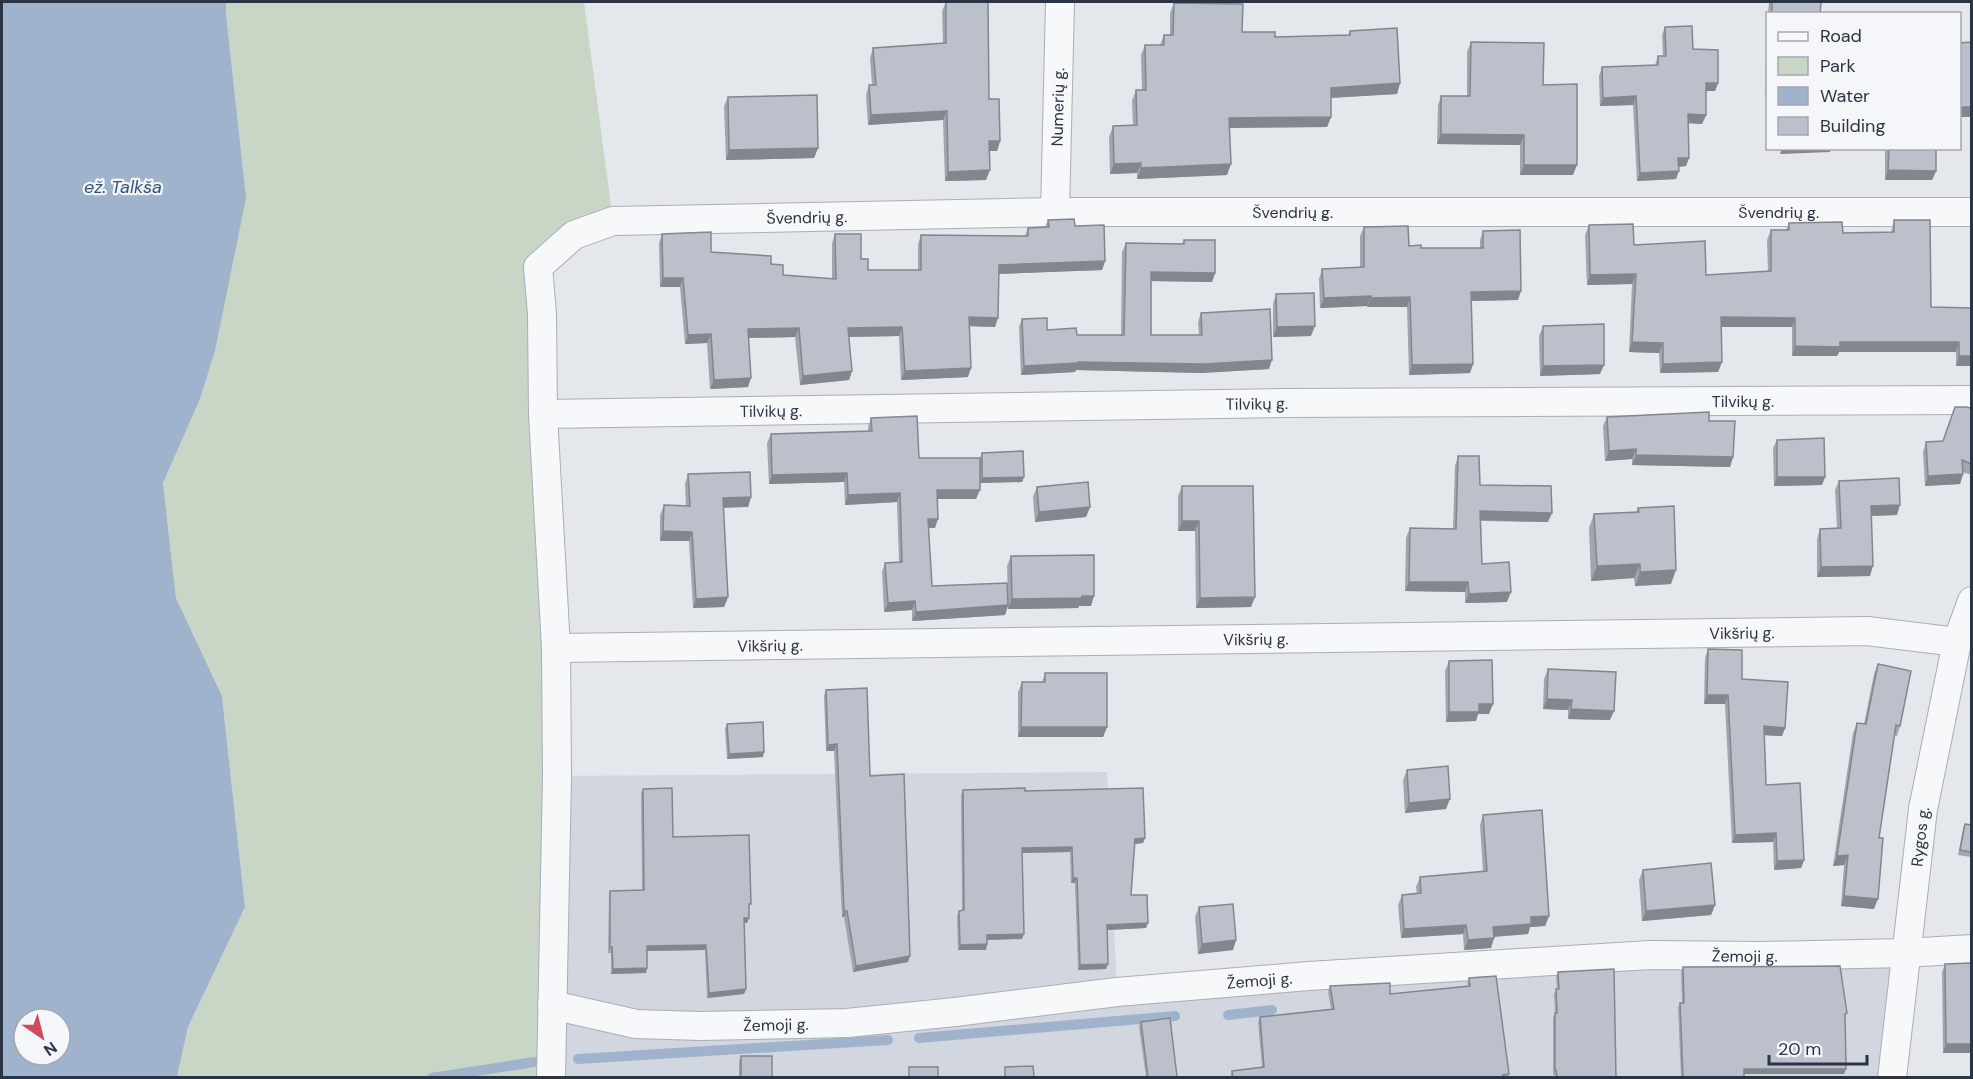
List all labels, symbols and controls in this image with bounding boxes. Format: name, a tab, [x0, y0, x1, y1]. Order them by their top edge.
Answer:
legend	[1766, 12, 1961, 150]
text: Road	[1820, 24, 1862, 48]
text: Park	[1820, 54, 1856, 78]
street label: Numerių g.	[1046, 67, 1069, 147]
text: Water	[1820, 84, 1870, 108]
text: Building	[1820, 114, 1885, 138]
water label: ež. Talkša	[84, 175, 162, 199]
street label: Švendrių g.	[1252, 202, 1333, 223]
street label: Švendrių g.	[1738, 202, 1819, 223]
street label: Švendrių g.	[766, 206, 847, 228]
street label: Tilvikų g.	[1712, 390, 1774, 412]
street label: Tilvikų g.	[1226, 392, 1288, 414]
street label: Tilvikų g.	[740, 400, 802, 422]
street label: Vikšrių g.	[1709, 622, 1775, 644]
street label: Vikšrių g.	[1223, 628, 1289, 650]
street label: Vikšrių g.	[737, 634, 803, 656]
street label: Rygos g.	[1906, 805, 1934, 868]
street label: Žemoji g.	[1712, 945, 1778, 967]
street label: Žemoji g.	[1226, 967, 1293, 993]
north arrow	[12, 1007, 72, 1067]
street label: Žemoji g.	[743, 1013, 809, 1036]
scale bar	[1769, 1028, 1866, 1066]
text: N	[40, 1037, 61, 1061]
text: 20 m	[1778, 1037, 1821, 1061]

